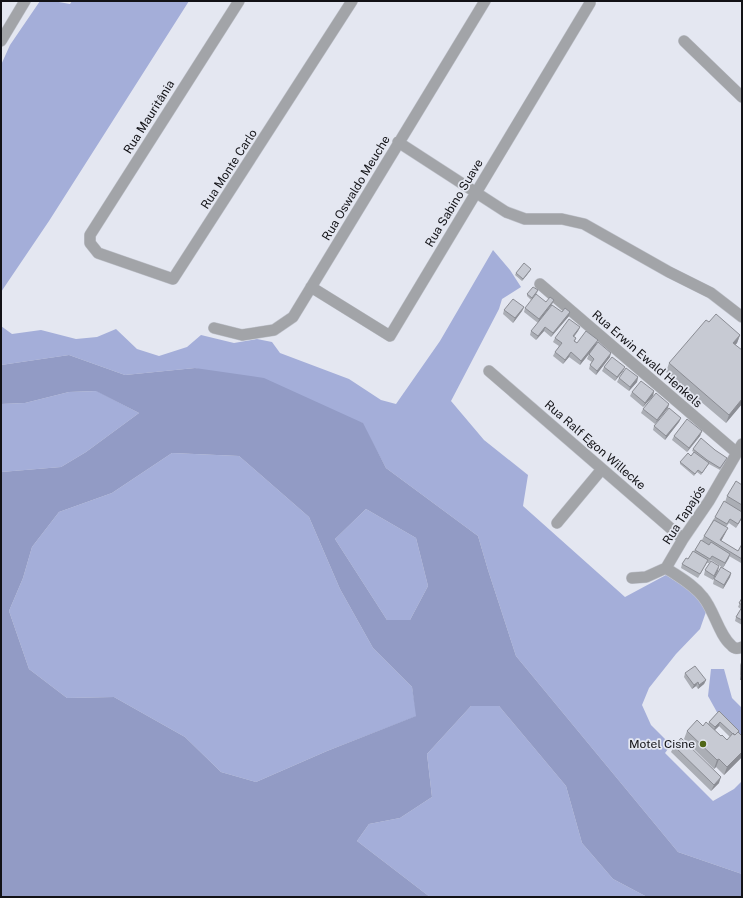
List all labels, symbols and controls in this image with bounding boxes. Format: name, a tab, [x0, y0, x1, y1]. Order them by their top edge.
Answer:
street label: Rua Mauritânia	[121, 78, 177, 156]
street label: Rua Monte Carlo	[198, 126, 260, 212]
street label: Rua Oswaldo Meuche	[319, 133, 393, 243]
street label: Rua Sabino Suave	[422, 156, 486, 250]
street label: Rua Erwin Ewald Henkels	[589, 307, 705, 411]
street label: Rua Ralf Egon Willecke	[542, 397, 648, 493]
street label: Rua Tapajós	[660, 483, 708, 547]
place label: Motel Cisne	[629, 737, 695, 751]
marker: Motel Cisne	[698, 739, 708, 749]

